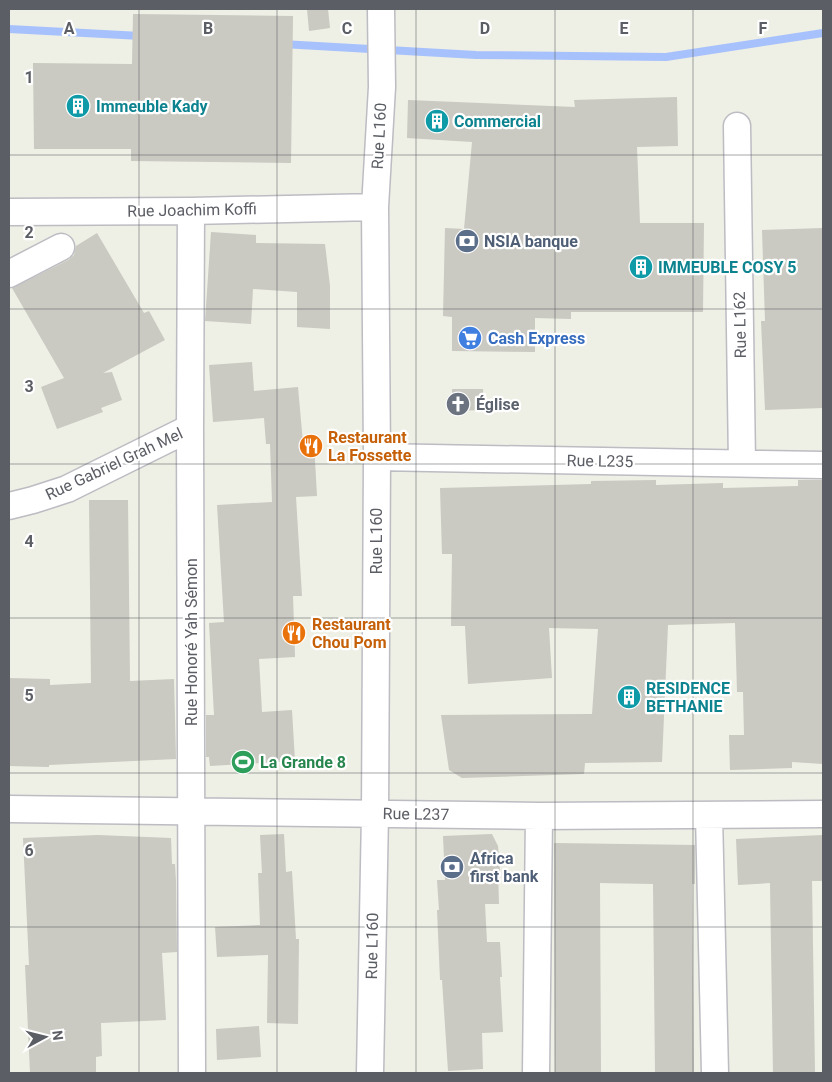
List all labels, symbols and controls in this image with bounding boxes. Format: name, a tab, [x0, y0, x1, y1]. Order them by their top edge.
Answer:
text: A	[64, 19, 75, 38]
text: B	[203, 19, 213, 38]
text: C	[342, 19, 352, 38]
text: D	[480, 19, 490, 38]
text: E	[620, 19, 629, 38]
text: F	[759, 19, 768, 38]
text: 1	[24, 68, 34, 87]
building icon: Immeuble Kady	[65, 93, 91, 119]
place label: Immeuble Kady	[96, 97, 209, 116]
street label: Rue L160	[368, 102, 390, 170]
building icon: Commercial	[424, 108, 450, 134]
place label: Commercial	[454, 112, 541, 131]
street label: Rue Joachim Koffi	[127, 199, 257, 221]
text: 2	[24, 223, 34, 242]
bank icon: NSIA banque	[454, 228, 480, 254]
place label: NSIA banque	[484, 232, 578, 251]
building icon: IMMEUBLE COSY 5	[628, 254, 654, 280]
place label: IMMEUBLE COSY 5	[658, 258, 797, 277]
street label: Rue L162	[730, 291, 750, 359]
supermarket icon: Cash Express	[457, 325, 483, 351]
place label: Cash Express	[488, 329, 585, 348]
text: 3	[24, 377, 34, 396]
church icon: Église	[445, 391, 471, 417]
place label: Église	[476, 395, 520, 414]
street label: Rue Gabriel Grah Mel	[42, 424, 186, 504]
place label: Restaurant La Fossette	[328, 428, 412, 465]
restaurant icon: Restaurant La Fossette	[298, 433, 324, 459]
street label: Rue L235	[566, 451, 634, 471]
street label: Rue L160	[367, 508, 386, 574]
text: 4	[24, 532, 34, 551]
street label: Rue Honoré Yah Sémon	[182, 558, 201, 726]
place label: Restaurant Chou Pom	[312, 615, 391, 652]
restaurant icon: Restaurant Chou Pom	[281, 620, 307, 646]
place label: RESIDENCE BETHANIE	[646, 679, 730, 716]
building icon: RESIDENCE BETHANIE	[616, 684, 642, 710]
text: 5	[24, 686, 34, 705]
sports icon: La Grande 8	[230, 749, 256, 775]
place label: La Grande 8	[260, 753, 346, 772]
street label: Rue L237	[382, 804, 450, 824]
text: 6	[24, 841, 34, 860]
place label: Africa first bank	[470, 849, 539, 886]
bank icon: Africa first bank	[439, 854, 465, 880]
street label: Rue L160	[362, 912, 382, 980]
north arrow	[20, 1012, 70, 1062]
text: N	[49, 1030, 66, 1041]

